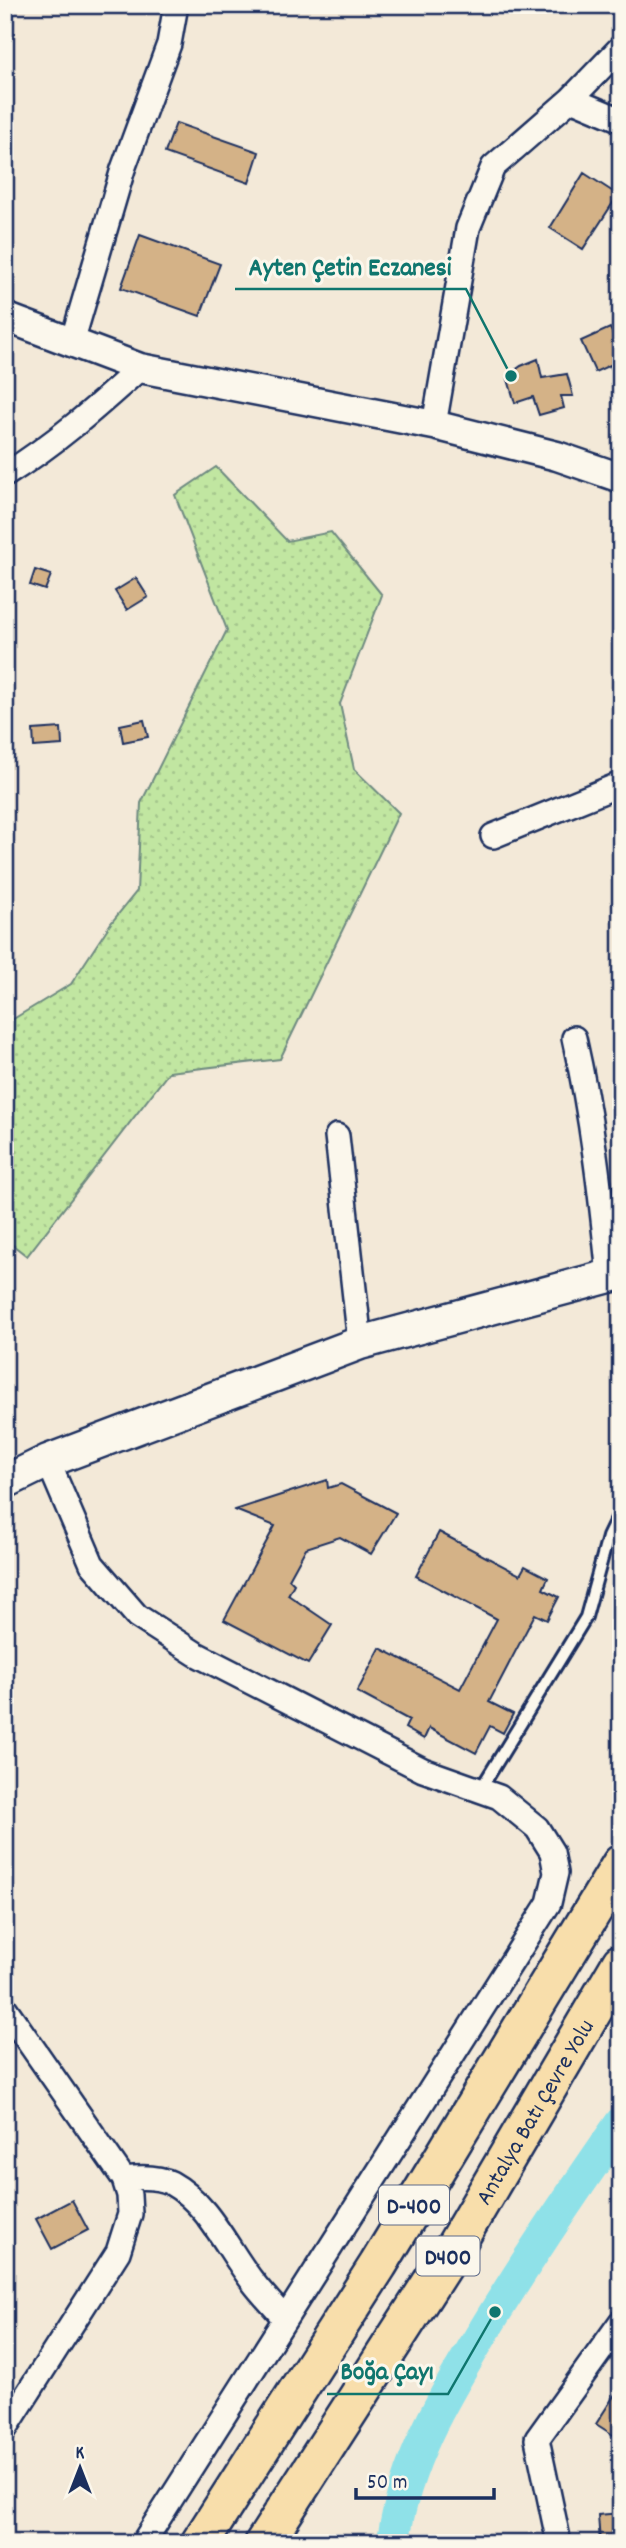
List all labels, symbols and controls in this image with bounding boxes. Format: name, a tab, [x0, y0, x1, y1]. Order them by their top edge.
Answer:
callout: Ayten Çetin Eczanesi	[235, 242, 466, 289]
text: Ayten Çetin Eczanesi	[248, 251, 452, 288]
street label: Antalya Batı Çevre Yolu	[469, 2014, 604, 2212]
road number: D-400	[379, 2186, 449, 2224]
road number: D400	[416, 2236, 480, 2276]
callout: Boğa Çayı	[327, 2347, 448, 2394]
text: Boğa Çayı	[340, 2355, 434, 2392]
north arrow	[46, 2432, 116, 2502]
text: K	[76, 2441, 85, 2468]
scale bar	[356, 2457, 495, 2501]
text: 50 m	[367, 2469, 407, 2499]

